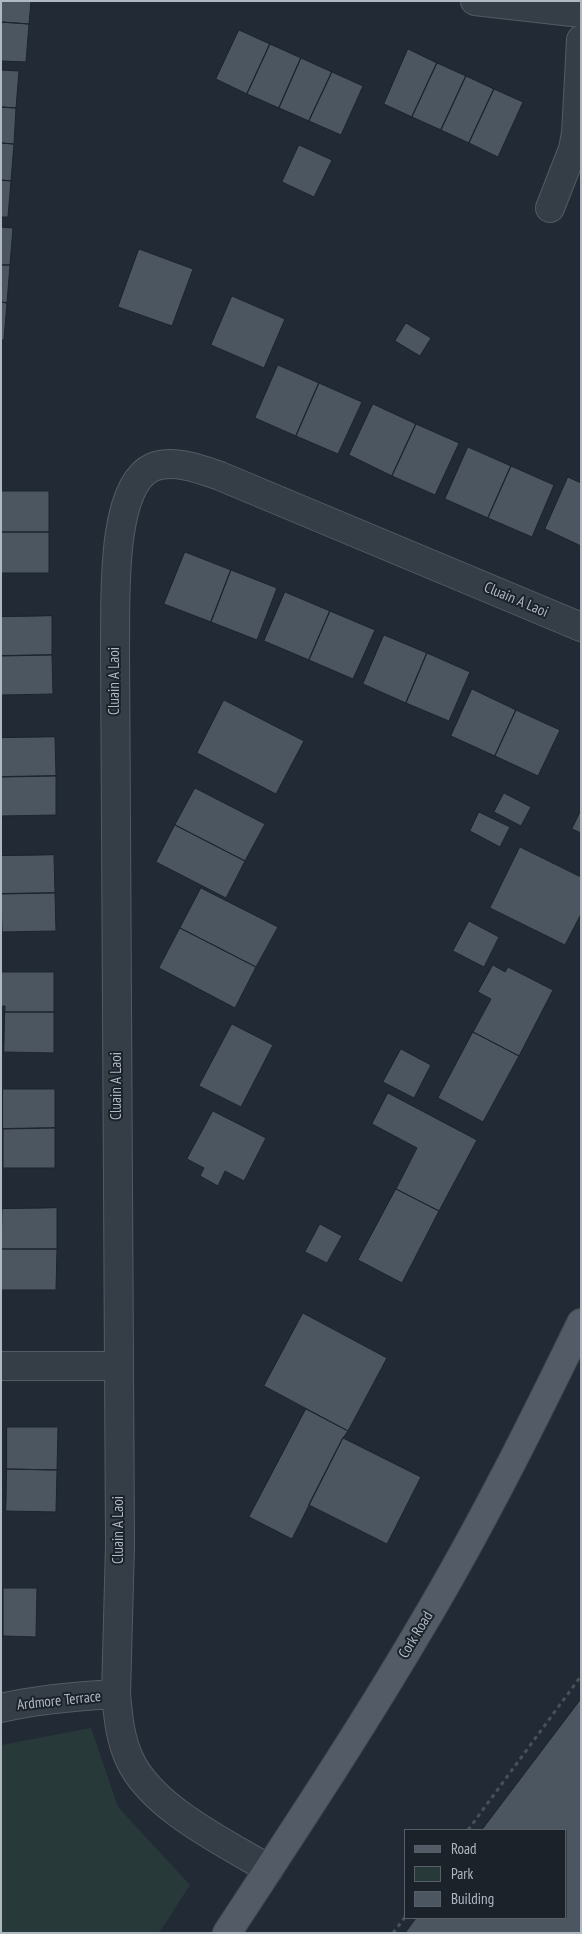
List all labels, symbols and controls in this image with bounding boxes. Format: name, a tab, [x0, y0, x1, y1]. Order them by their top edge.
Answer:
street label: Cluain A Laoi	[481, 578, 551, 622]
street label: Cluain A Laoi	[106, 647, 124, 715]
street label: Cluain A Laoi	[108, 1052, 126, 1120]
street label: Cluain A Laoi	[110, 1496, 128, 1564]
street label: Cork Road	[395, 1608, 437, 1662]
street label: Ardmore Terrace	[16, 1688, 102, 1714]
legend	[404, 1829, 567, 1919]
text: Road	[451, 1839, 477, 1858]
text: Park	[451, 1864, 473, 1883]
text: Building	[451, 1889, 494, 1908]

